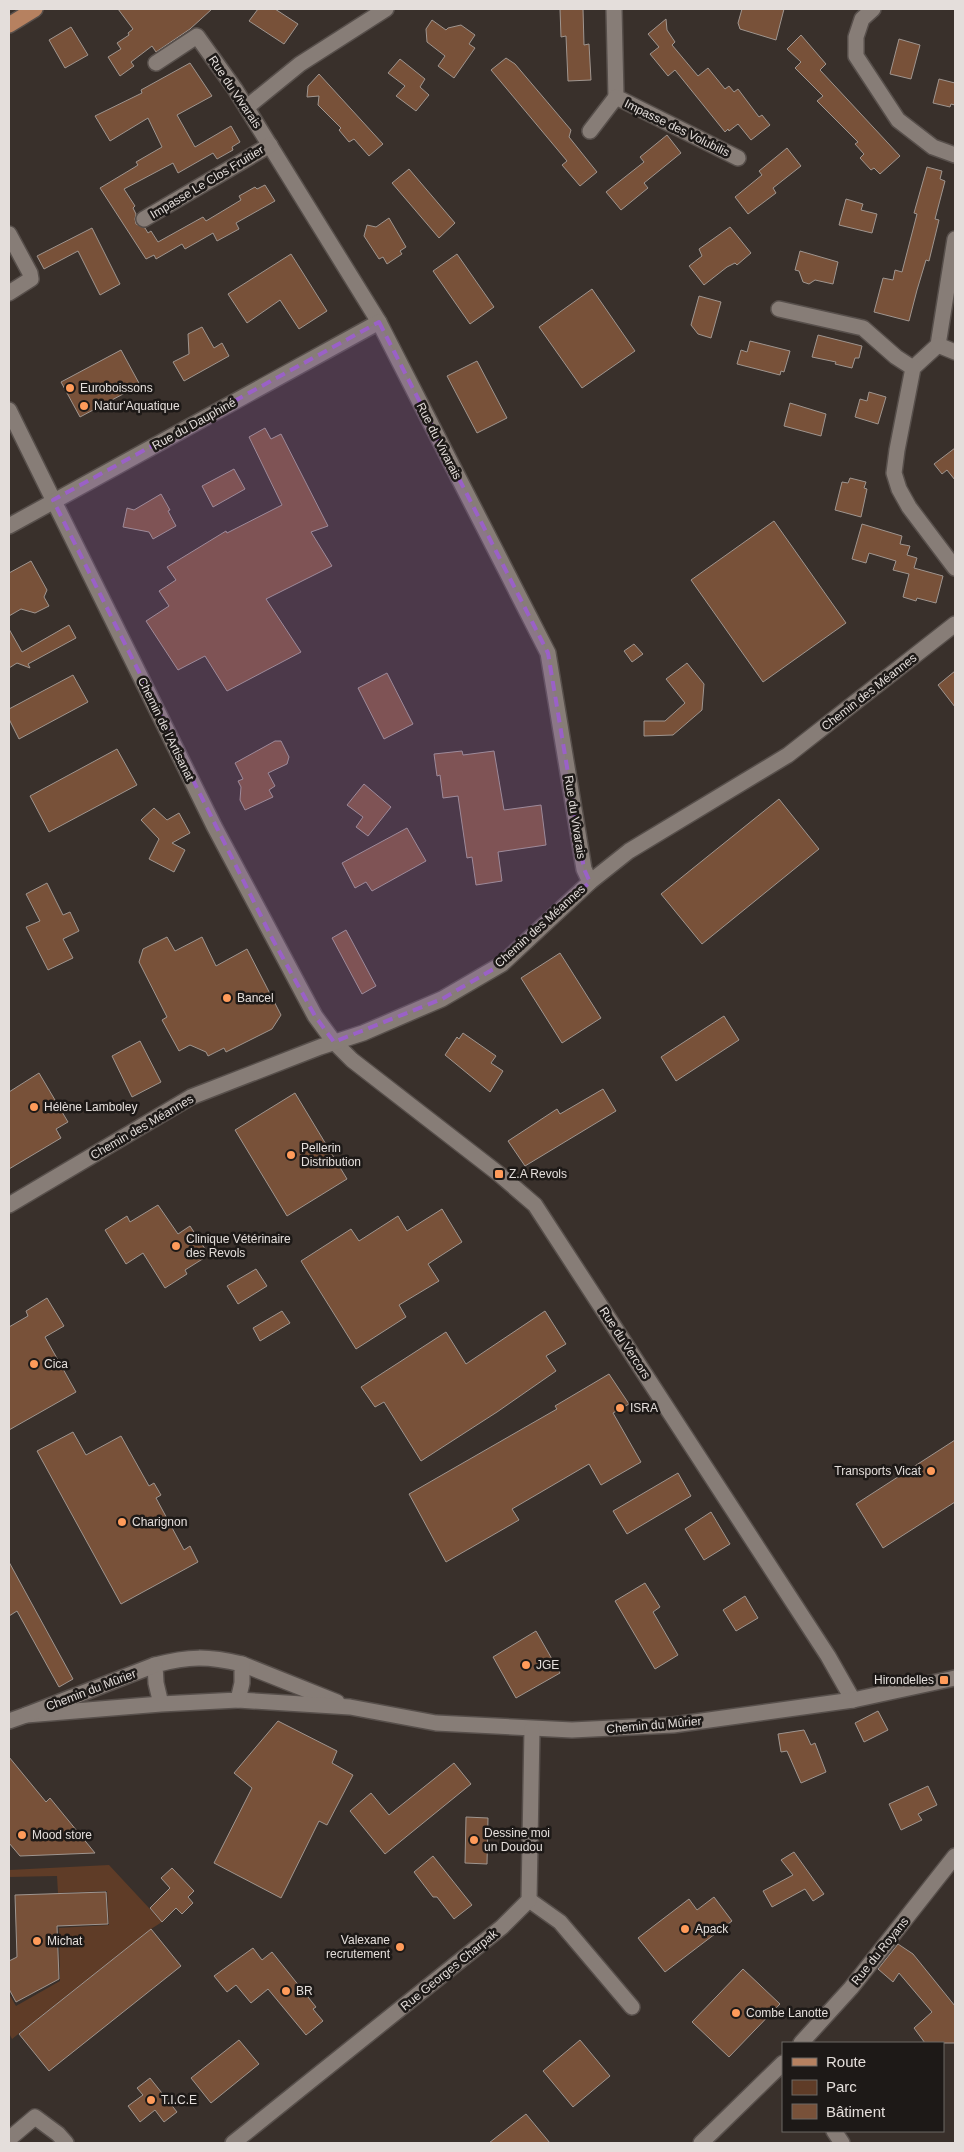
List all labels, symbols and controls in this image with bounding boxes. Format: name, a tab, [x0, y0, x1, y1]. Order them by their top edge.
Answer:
street label: Rue du Vivarais	[206, 53, 264, 131]
street label: Impasse des Volubilis	[622, 96, 732, 160]
street label: Impasse Le Clos Fruitier	[148, 143, 266, 221]
place label: Euroboissons	[80, 381, 153, 395]
marker: Euroboissons	[64, 382, 76, 394]
street label: Rue du Dauphiné	[150, 395, 239, 453]
place label: Natur'Aquatique	[94, 399, 180, 413]
marker: Natur'Aquatique	[78, 400, 90, 412]
street label: Rue du Vivarais	[414, 400, 464, 482]
street label: Chemin des Méannes	[819, 651, 919, 733]
street label: Chemin de l'Artisanat	[135, 675, 197, 784]
street label: Rue du Vivarais	[561, 774, 589, 860]
street label: Chemin des Méannes	[492, 882, 588, 970]
place label: Bancel	[237, 991, 274, 1005]
marker: Bancel	[221, 992, 233, 1004]
street label: Chemin des Méannes	[88, 1092, 196, 1162]
place label: Hélène Lamboley	[44, 1100, 137, 1114]
marker: Hélène Lamboley	[28, 1101, 40, 1113]
place label: Pellerin Distribution	[301, 1141, 361, 1169]
marker: Pellerin Distribution	[285, 1149, 297, 1161]
place label: Z.A Revols	[509, 1167, 567, 1181]
marker: Z.A Revols	[493, 1168, 505, 1180]
place label: Clinique Vétérinaire des Revols	[186, 1232, 291, 1260]
marker: Clinique Vétérinaire des Revols	[170, 1240, 182, 1252]
street label: Rue du Vercors	[597, 1305, 653, 1381]
place label: Cica	[44, 1357, 68, 1371]
marker: Cica	[28, 1358, 40, 1370]
place label: ISRA	[630, 1401, 658, 1415]
marker: ISRA	[614, 1402, 626, 1414]
place label: Transports Vicat	[834, 1464, 922, 1478]
marker: Transports Vicat	[925, 1465, 937, 1477]
place label: Charignon	[132, 1515, 187, 1529]
marker: Charignon	[116, 1516, 128, 1528]
place label: JGE	[536, 1658, 559, 1672]
marker: JGE	[520, 1659, 532, 1671]
street label: Chemin du Mûrier	[44, 1666, 138, 1714]
place label: Hirondelles	[874, 1673, 934, 1687]
marker: Hirondelles	[938, 1674, 950, 1686]
street label: Chemin du Mûrier	[606, 1714, 702, 1736]
place label: Dessine moi un Doudou	[484, 1826, 550, 1854]
place label: Mood store	[32, 1828, 92, 1842]
marker: Mood store	[16, 1829, 28, 1841]
marker: Dessine moi un Doudou	[468, 1834, 480, 1846]
street label: Rue du Royans	[849, 1914, 911, 1988]
place label: Apack	[695, 1922, 729, 1936]
marker: Apack	[679, 1923, 691, 1935]
street label: Rue Georges Charpak	[398, 1926, 501, 2013]
place label: Valexane recrutement	[326, 1933, 391, 1961]
place label: Michat	[47, 1934, 83, 1948]
marker: Michat	[31, 1935, 43, 1947]
marker: Valexane recrutement	[394, 1941, 406, 1953]
place label: BR	[296, 1984, 313, 1998]
marker: BR	[280, 1985, 292, 1997]
place label: Combe Lanotte	[746, 2006, 828, 2020]
marker: Combe Lanotte	[730, 2007, 742, 2019]
legend	[782, 2042, 944, 2132]
text: Route	[826, 2053, 866, 2070]
text: Parc	[826, 2078, 857, 2095]
place label: T.I.C.E	[161, 2093, 197, 2107]
marker: T.I.C.E	[145, 2094, 157, 2106]
text: Bâtiment	[826, 2103, 886, 2120]

